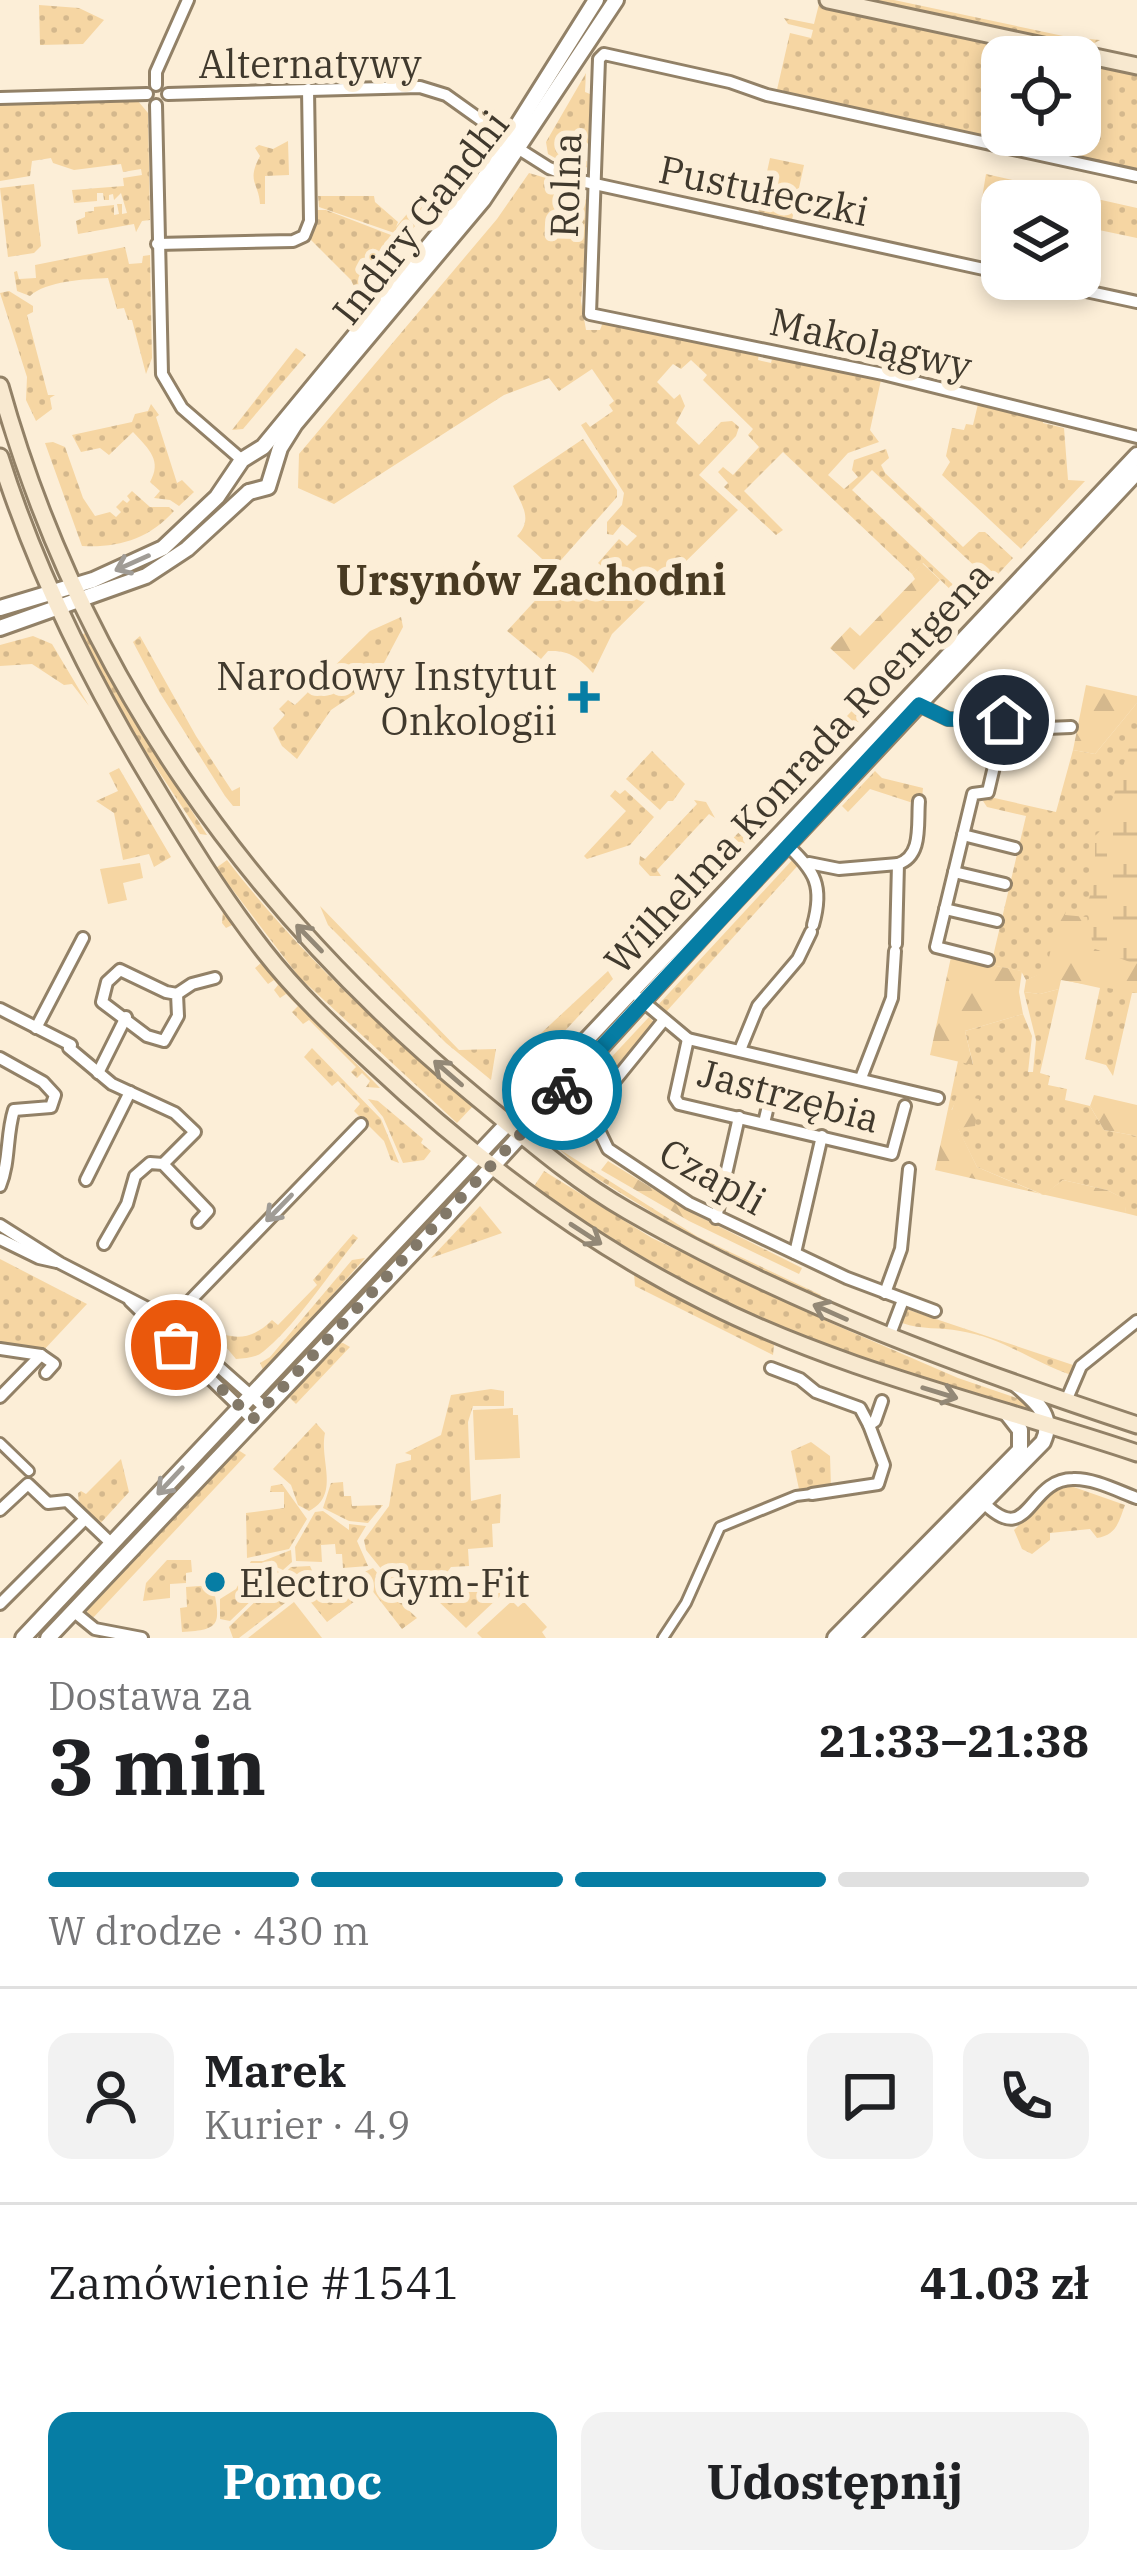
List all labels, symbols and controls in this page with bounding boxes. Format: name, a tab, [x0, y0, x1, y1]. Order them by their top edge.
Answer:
map controls	[981, 36, 1101, 300]
button: locate	[981, 36, 1101, 156]
street label: Alternatywy	[198, 38, 422, 89]
street label: Indiry Gandhi	[321, 100, 519, 334]
street label: Rolna	[538, 131, 592, 239]
street label: Pustułeczki	[654, 143, 874, 237]
button: layers	[981, 180, 1101, 300]
street label: Makolągwy	[765, 295, 977, 391]
street label: Wilhelma Konrada Roentgena	[593, 550, 1003, 984]
district label: Ursynów Zachodni	[336, 552, 726, 607]
one-way arrow	[115, 553, 151, 575]
place label: Narodowy Instytut Onkologii	[216, 650, 557, 746]
pin	[953, 669, 1055, 771]
marker: Narodowy Instytut Onkologii	[568, 681, 600, 713]
icon: home	[971, 687, 1037, 753]
one-way arrow	[296, 923, 324, 953]
courier	[502, 1030, 622, 1150]
street label: Jastrzębia	[693, 1046, 885, 1144]
icon: bike	[529, 1057, 595, 1123]
one-way arrow	[433, 1060, 464, 1087]
street label: Czapli	[651, 1126, 775, 1226]
one-way arrow	[265, 1193, 294, 1222]
one-way arrow	[568, 1222, 602, 1246]
pin	[125, 1294, 227, 1396]
one-way arrow	[813, 1300, 849, 1322]
icon: bag	[143, 1312, 209, 1378]
one-way arrow	[921, 1383, 959, 1405]
one-way arrow	[156, 1466, 184, 1495]
place label: Electro Gym-Fit	[239, 1557, 530, 1608]
marker: Electro Gym-Fit	[202, 1569, 228, 1595]
text: Dostawa za	[48, 1670, 252, 1721]
text: 21:33–21:38	[819, 1711, 1089, 1769]
text: 3 min	[48, 1715, 266, 1816]
text: W drodze · 430 m	[48, 1905, 369, 1956]
button: person	[48, 2033, 174, 2159]
button: chat	[807, 2033, 933, 2159]
button: phone	[963, 2033, 1089, 2159]
text: Marek	[204, 2041, 346, 2099]
text: Kurier · 4.9	[204, 2099, 410, 2150]
text: Zamówienie #1541	[48, 2253, 459, 2311]
text: 41.03 zł	[920, 2253, 1089, 2311]
button: Pomoc	[48, 2412, 557, 2550]
button: Udostępnij	[581, 2412, 1089, 2550]

